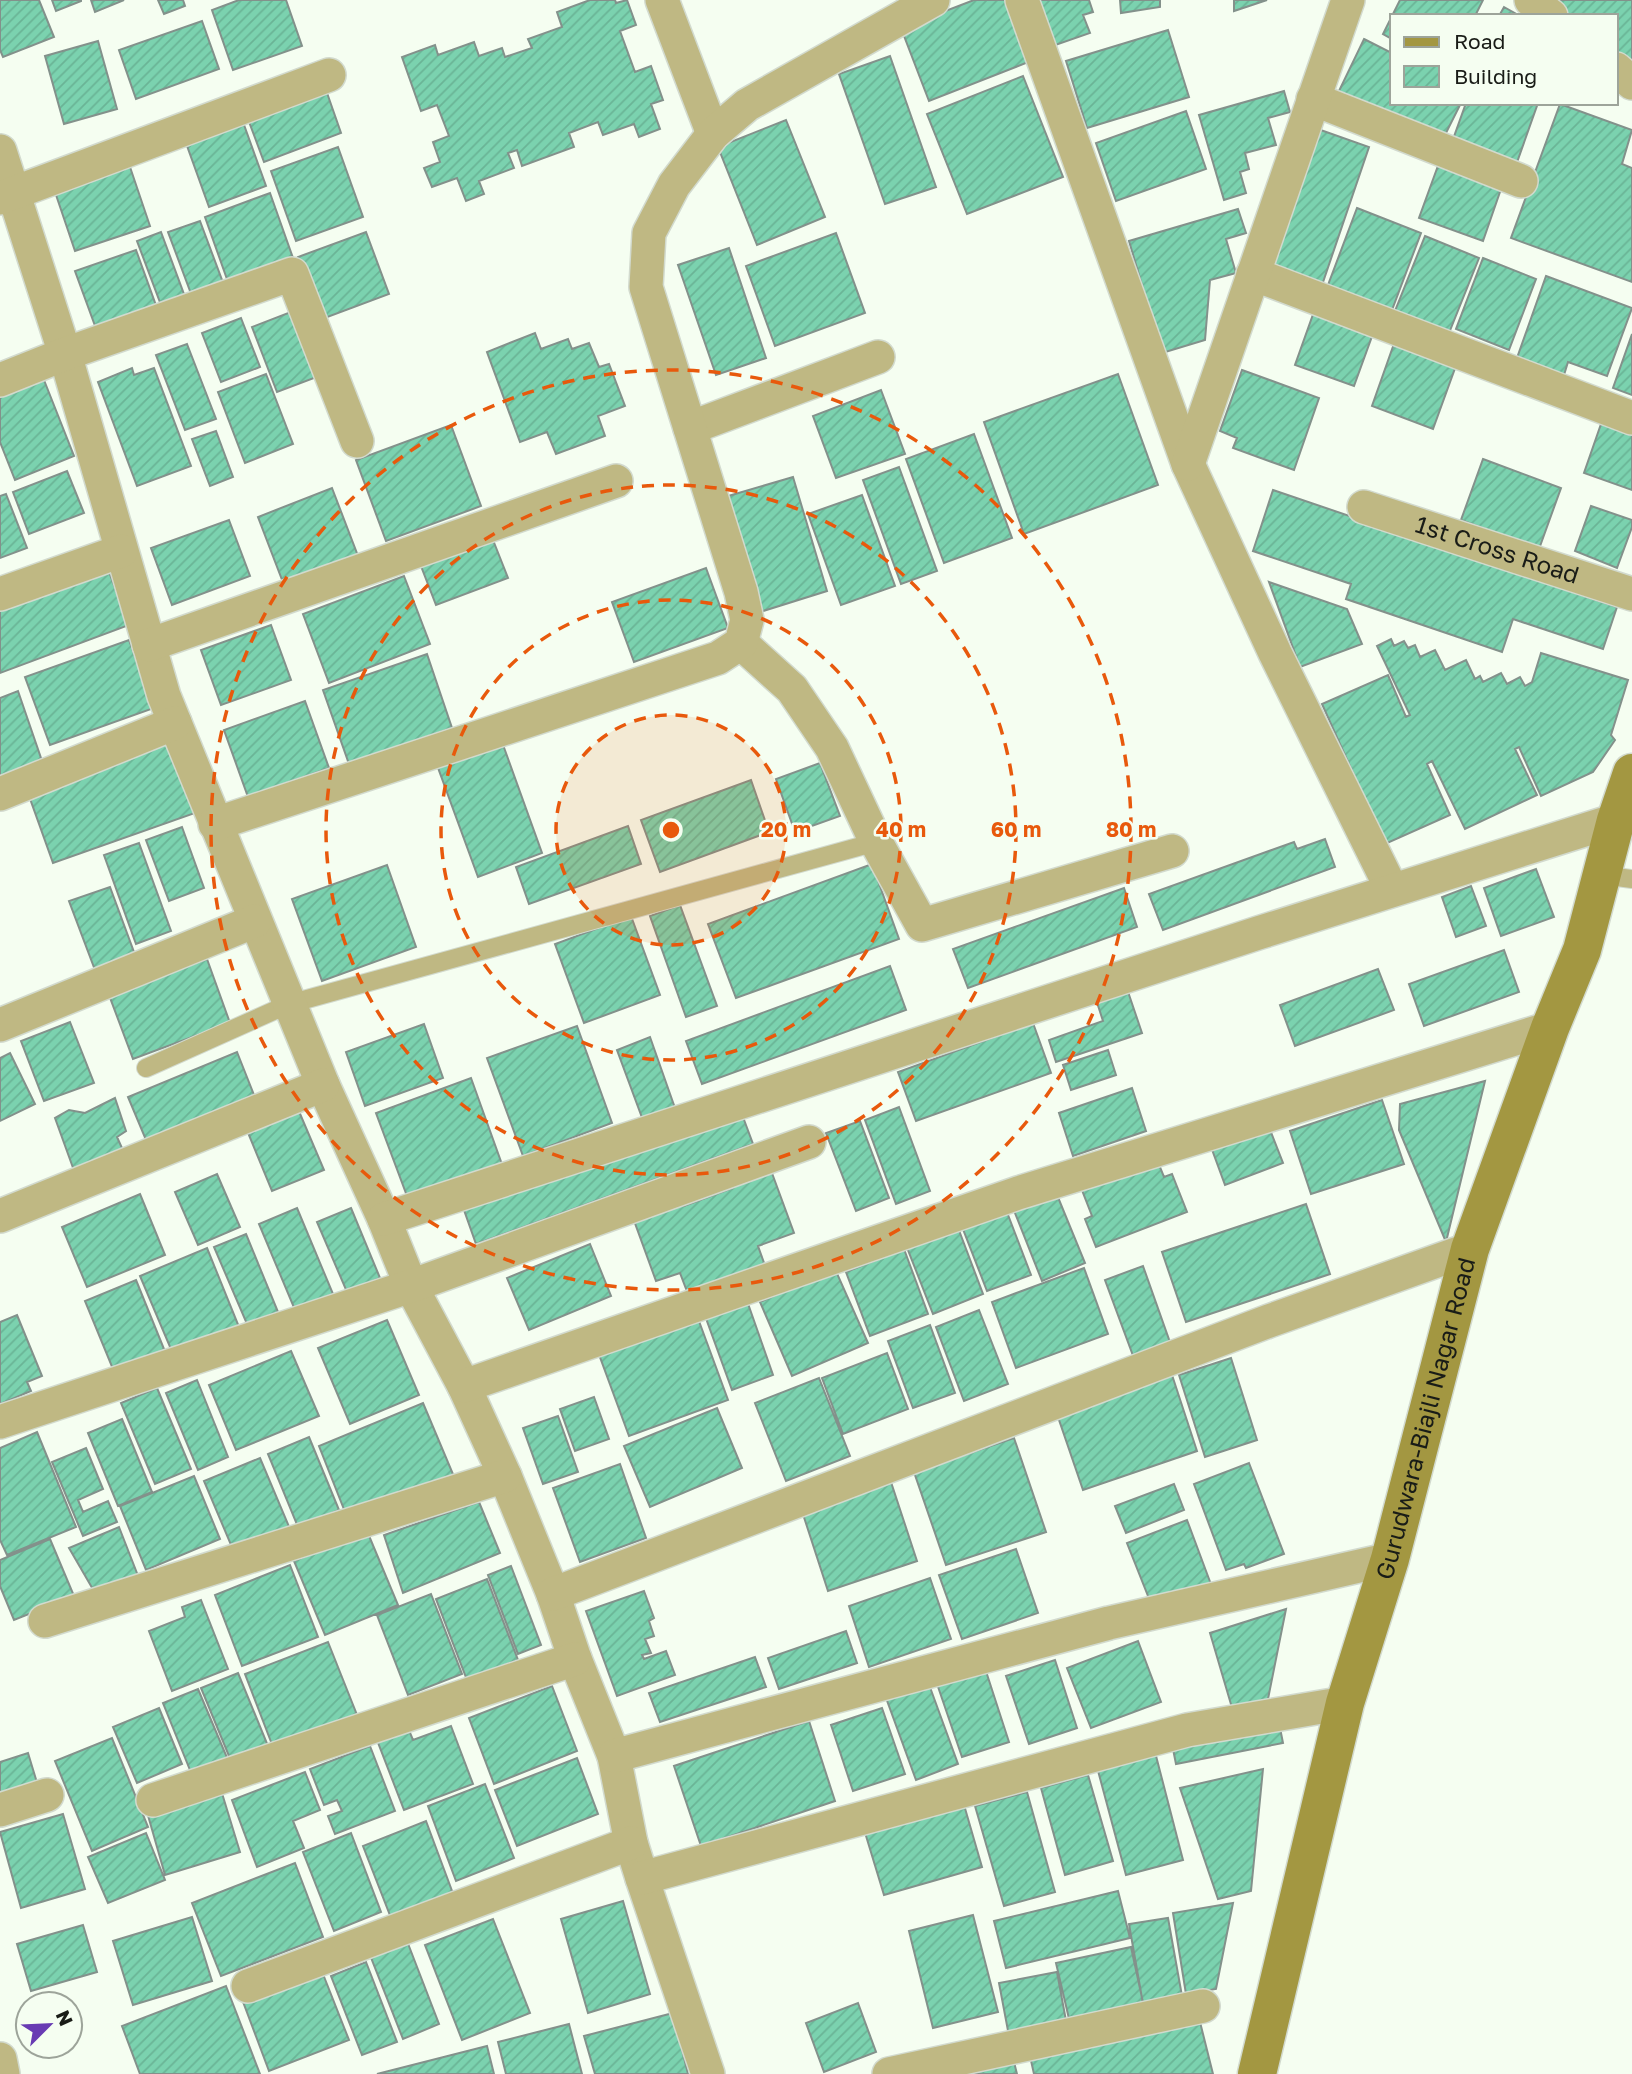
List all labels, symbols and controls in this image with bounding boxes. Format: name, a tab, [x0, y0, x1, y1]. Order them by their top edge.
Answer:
legend	[1390, 14, 1618, 105]
text: Road	[1454, 28, 1505, 54]
text: Building	[1454, 63, 1537, 89]
street label: 1st Cross Road	[1412, 509, 1583, 589]
text: 20 m	[761, 816, 811, 842]
text: 40 m	[876, 816, 926, 842]
text: 60 m	[991, 816, 1041, 842]
text: 80 m	[1106, 816, 1156, 842]
centre of rings	[659, 818, 683, 842]
street label: Gurudwara-Biajli Nagar Road	[1368, 1254, 1480, 1583]
north arrow	[14, 1990, 84, 2060]
text: N	[52, 2007, 78, 2029]

